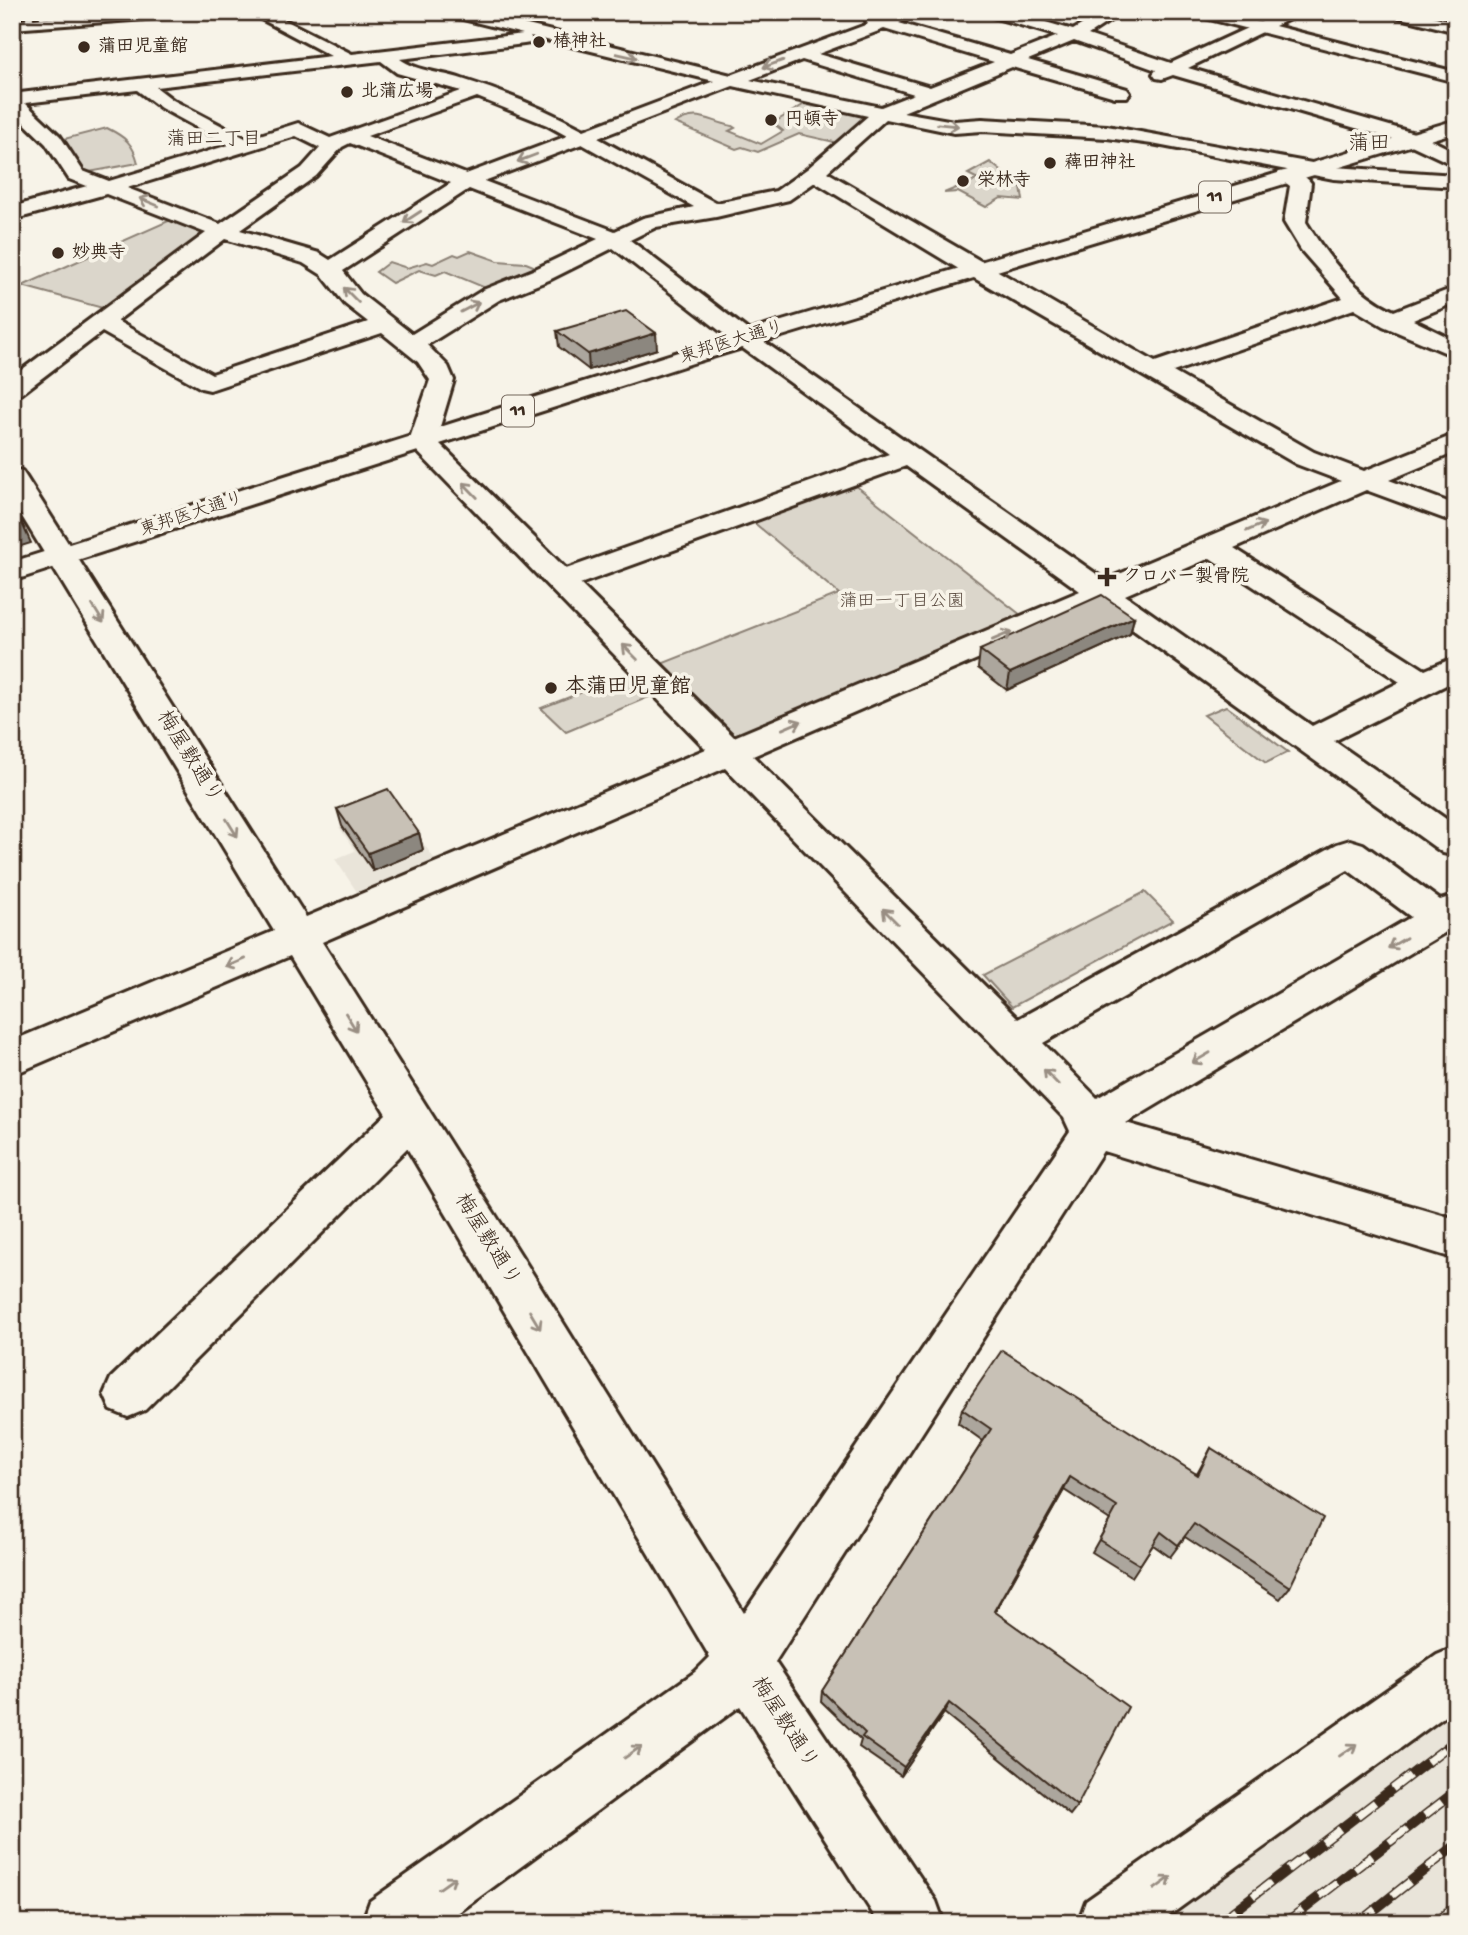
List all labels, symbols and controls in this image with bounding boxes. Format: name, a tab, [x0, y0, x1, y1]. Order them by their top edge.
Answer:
place label: 椿神社	[553, 31, 607, 53]
marker: 椿神社	[531, 34, 547, 50]
place label: 蒲田児童館	[98, 36, 188, 58]
marker: 蒲田児童館	[76, 39, 92, 55]
one-way arrow	[615, 50, 638, 63]
one-way arrow	[762, 59, 784, 71]
place label: 北蒲広場	[361, 81, 433, 103]
marker: 北蒲広場	[339, 84, 355, 100]
place label: 円頓寺	[785, 109, 839, 131]
marker: 円頓寺	[763, 112, 779, 128]
one-way arrow	[936, 119, 959, 132]
district label: 蒲田二丁目	[166, 128, 262, 152]
district label: 蒲田	[1348, 132, 1390, 158]
place label: 薭田神社	[1064, 152, 1136, 174]
one-way arrow	[516, 153, 538, 166]
marker: 薭田神社	[1042, 155, 1058, 171]
place label: 栄林寺	[977, 170, 1031, 192]
marker: 栄林寺	[955, 173, 971, 189]
road number: 11	[1199, 182, 1231, 212]
one-way arrow	[139, 194, 160, 207]
one-way arrow	[403, 210, 422, 224]
place label: 妙典寺	[72, 242, 126, 264]
marker: 妙典寺	[50, 245, 66, 261]
one-way arrow	[343, 287, 360, 304]
one-way arrow	[459, 299, 480, 313]
street label: 東邦医大通り	[677, 316, 787, 369]
road number: 11	[502, 396, 534, 426]
one-way arrow	[462, 482, 479, 499]
street label: 東邦医大通り	[137, 487, 247, 542]
one-way arrow	[1245, 520, 1266, 533]
place label: クロバー製骨院	[1123, 566, 1249, 588]
marker: クロバー製骨院	[1097, 567, 1117, 587]
park label: 蒲田一丁目公園	[839, 591, 965, 613]
one-way arrow	[92, 604, 106, 624]
one-way arrow	[990, 629, 1012, 642]
one-way arrow	[621, 644, 638, 661]
place label: 本蒲田児童館	[565, 674, 691, 701]
marker: 本蒲田児童館	[543, 680, 559, 696]
street label: 梅屋敷通り	[150, 706, 227, 809]
one-way arrow	[781, 718, 803, 731]
one-way arrow	[224, 818, 239, 837]
one-way arrow	[882, 908, 899, 925]
one-way arrow	[1388, 936, 1408, 950]
one-way arrow	[225, 957, 247, 970]
one-way arrow	[345, 1011, 359, 1031]
one-way arrow	[1191, 1051, 1211, 1065]
one-way arrow	[1042, 1069, 1059, 1086]
street label: 梅屋敷通り	[448, 1189, 525, 1292]
one-way arrow	[528, 1309, 542, 1329]
street label: 梅屋敷通り	[744, 1673, 823, 1775]
one-way arrow	[1338, 1743, 1357, 1757]
one-way arrow	[623, 1745, 642, 1759]
one-way arrow	[437, 1876, 456, 1890]
one-way arrow	[1153, 1876, 1172, 1890]

